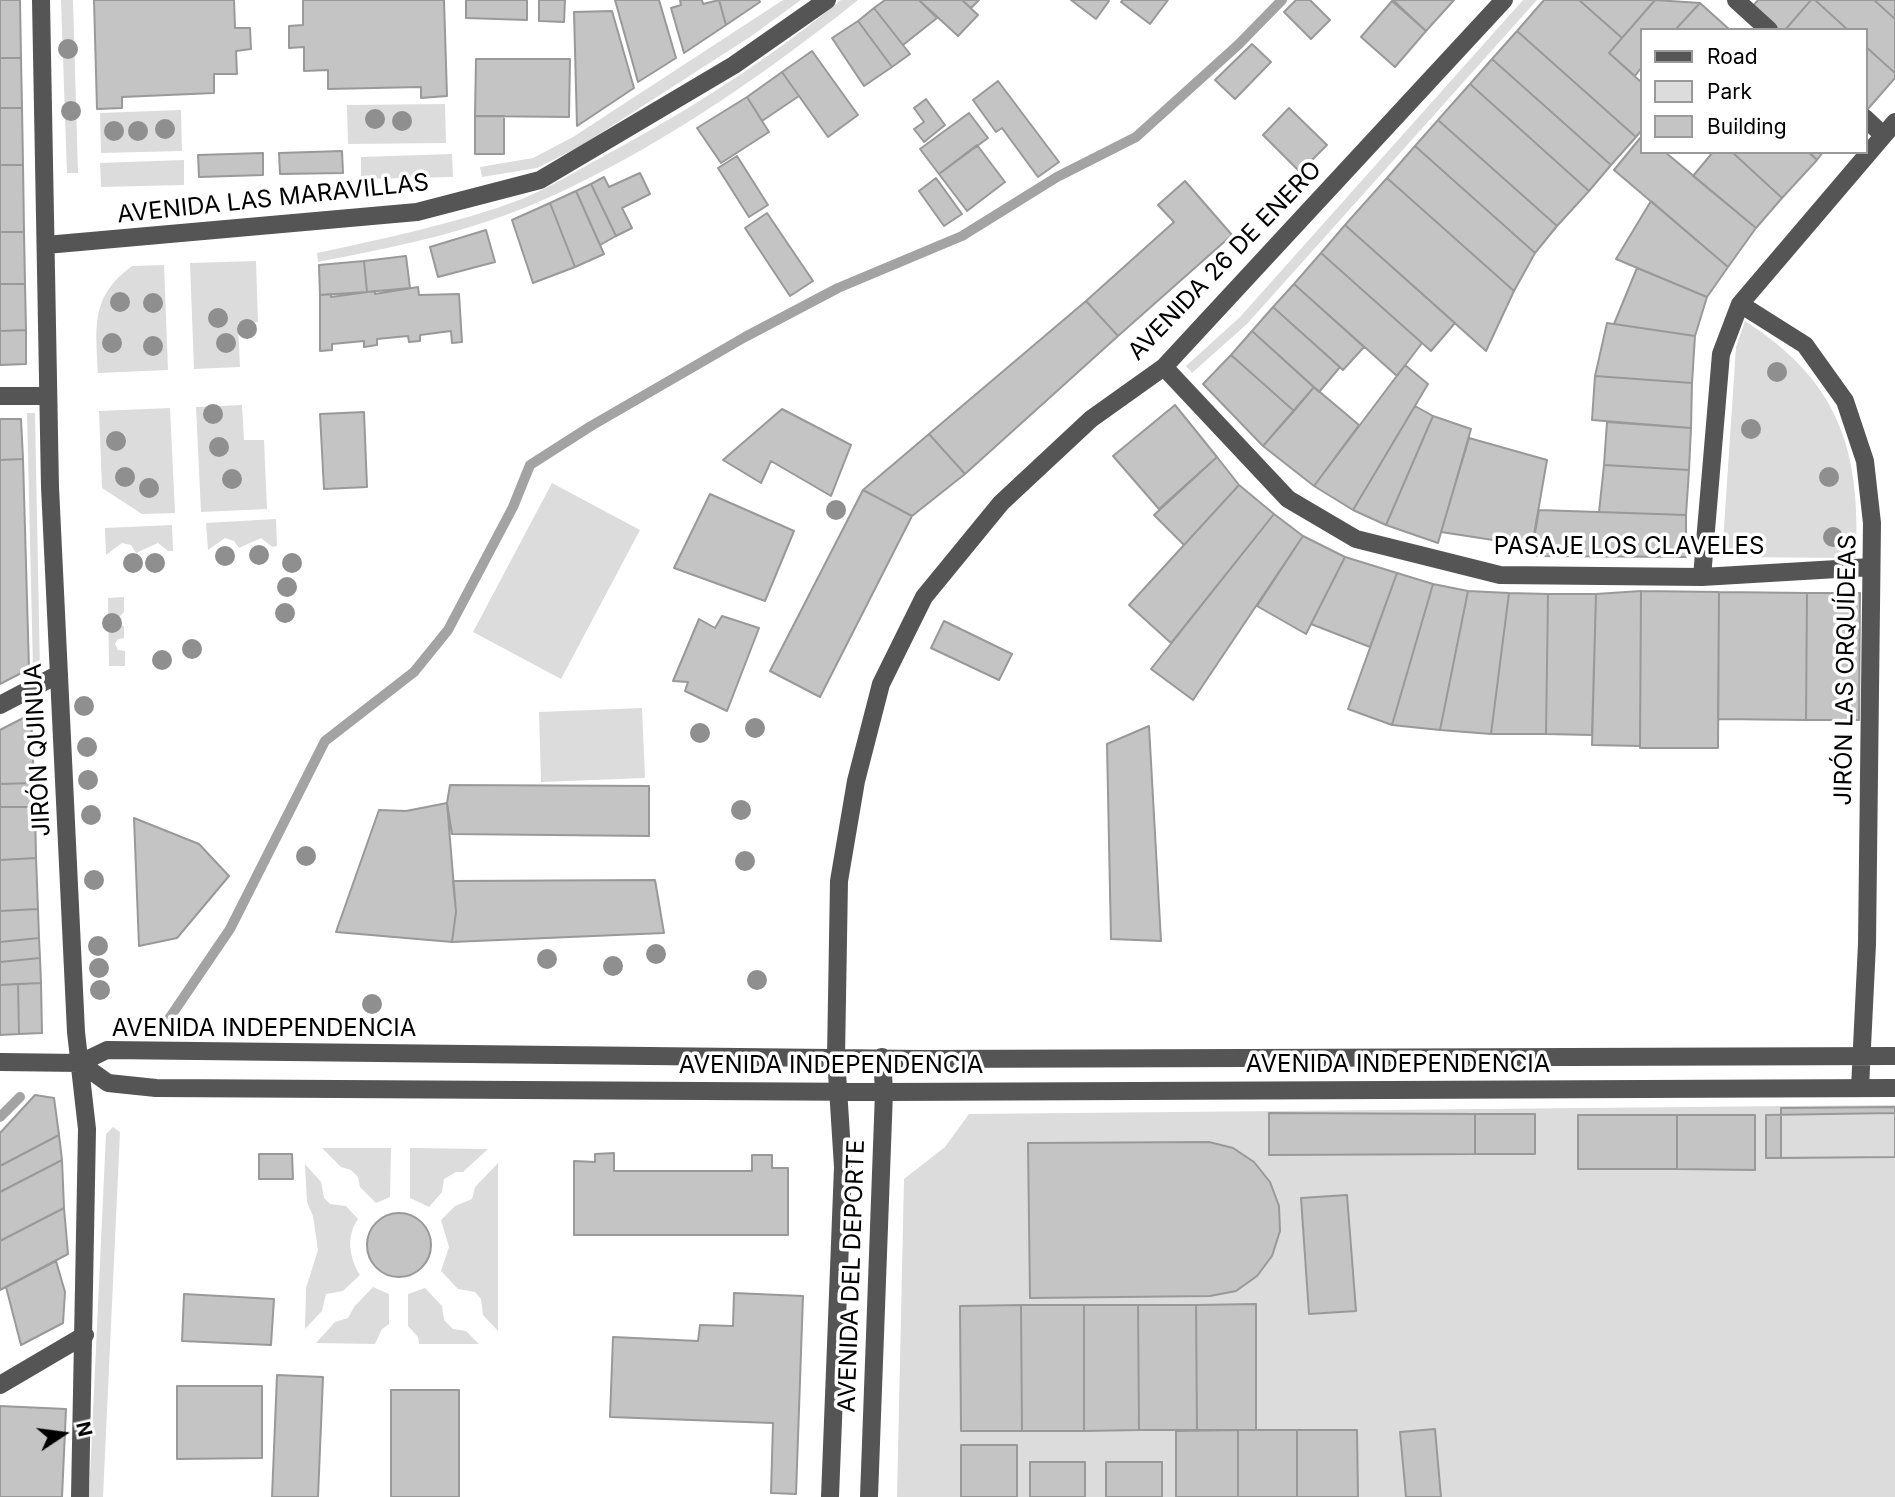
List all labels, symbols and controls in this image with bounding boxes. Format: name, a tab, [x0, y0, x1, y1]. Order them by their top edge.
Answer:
legend	[1640, 28, 1867, 154]
text: Road	[1707, 44, 1758, 69]
text: Park	[1707, 79, 1752, 104]
text: Building	[1707, 114, 1787, 139]
street label: AVENIDA 26 DE ENERO	[1122, 155, 1328, 367]
street label: AVENIDA LAS MARAVILLAS	[116, 168, 430, 230]
street label: PASAJE LOS CLAVELES	[1494, 533, 1764, 561]
street label: JIRÓN LAS ORQUÍDEAS	[1829, 534, 1863, 806]
street label: JIRÓN QUINUA	[19, 663, 57, 837]
street label: AVENIDA INDEPENDENCIA	[112, 1015, 416, 1043]
street label: AVENIDA INDEPENDENCIA	[1246, 1051, 1550, 1079]
street label: AVENIDA INDEPENDENCIA	[679, 1052, 983, 1080]
street label: AVENIDA DEL DEPORTE	[833, 1139, 871, 1413]
north arrow	[28, 1399, 98, 1469]
text: N	[71, 1420, 97, 1439]

